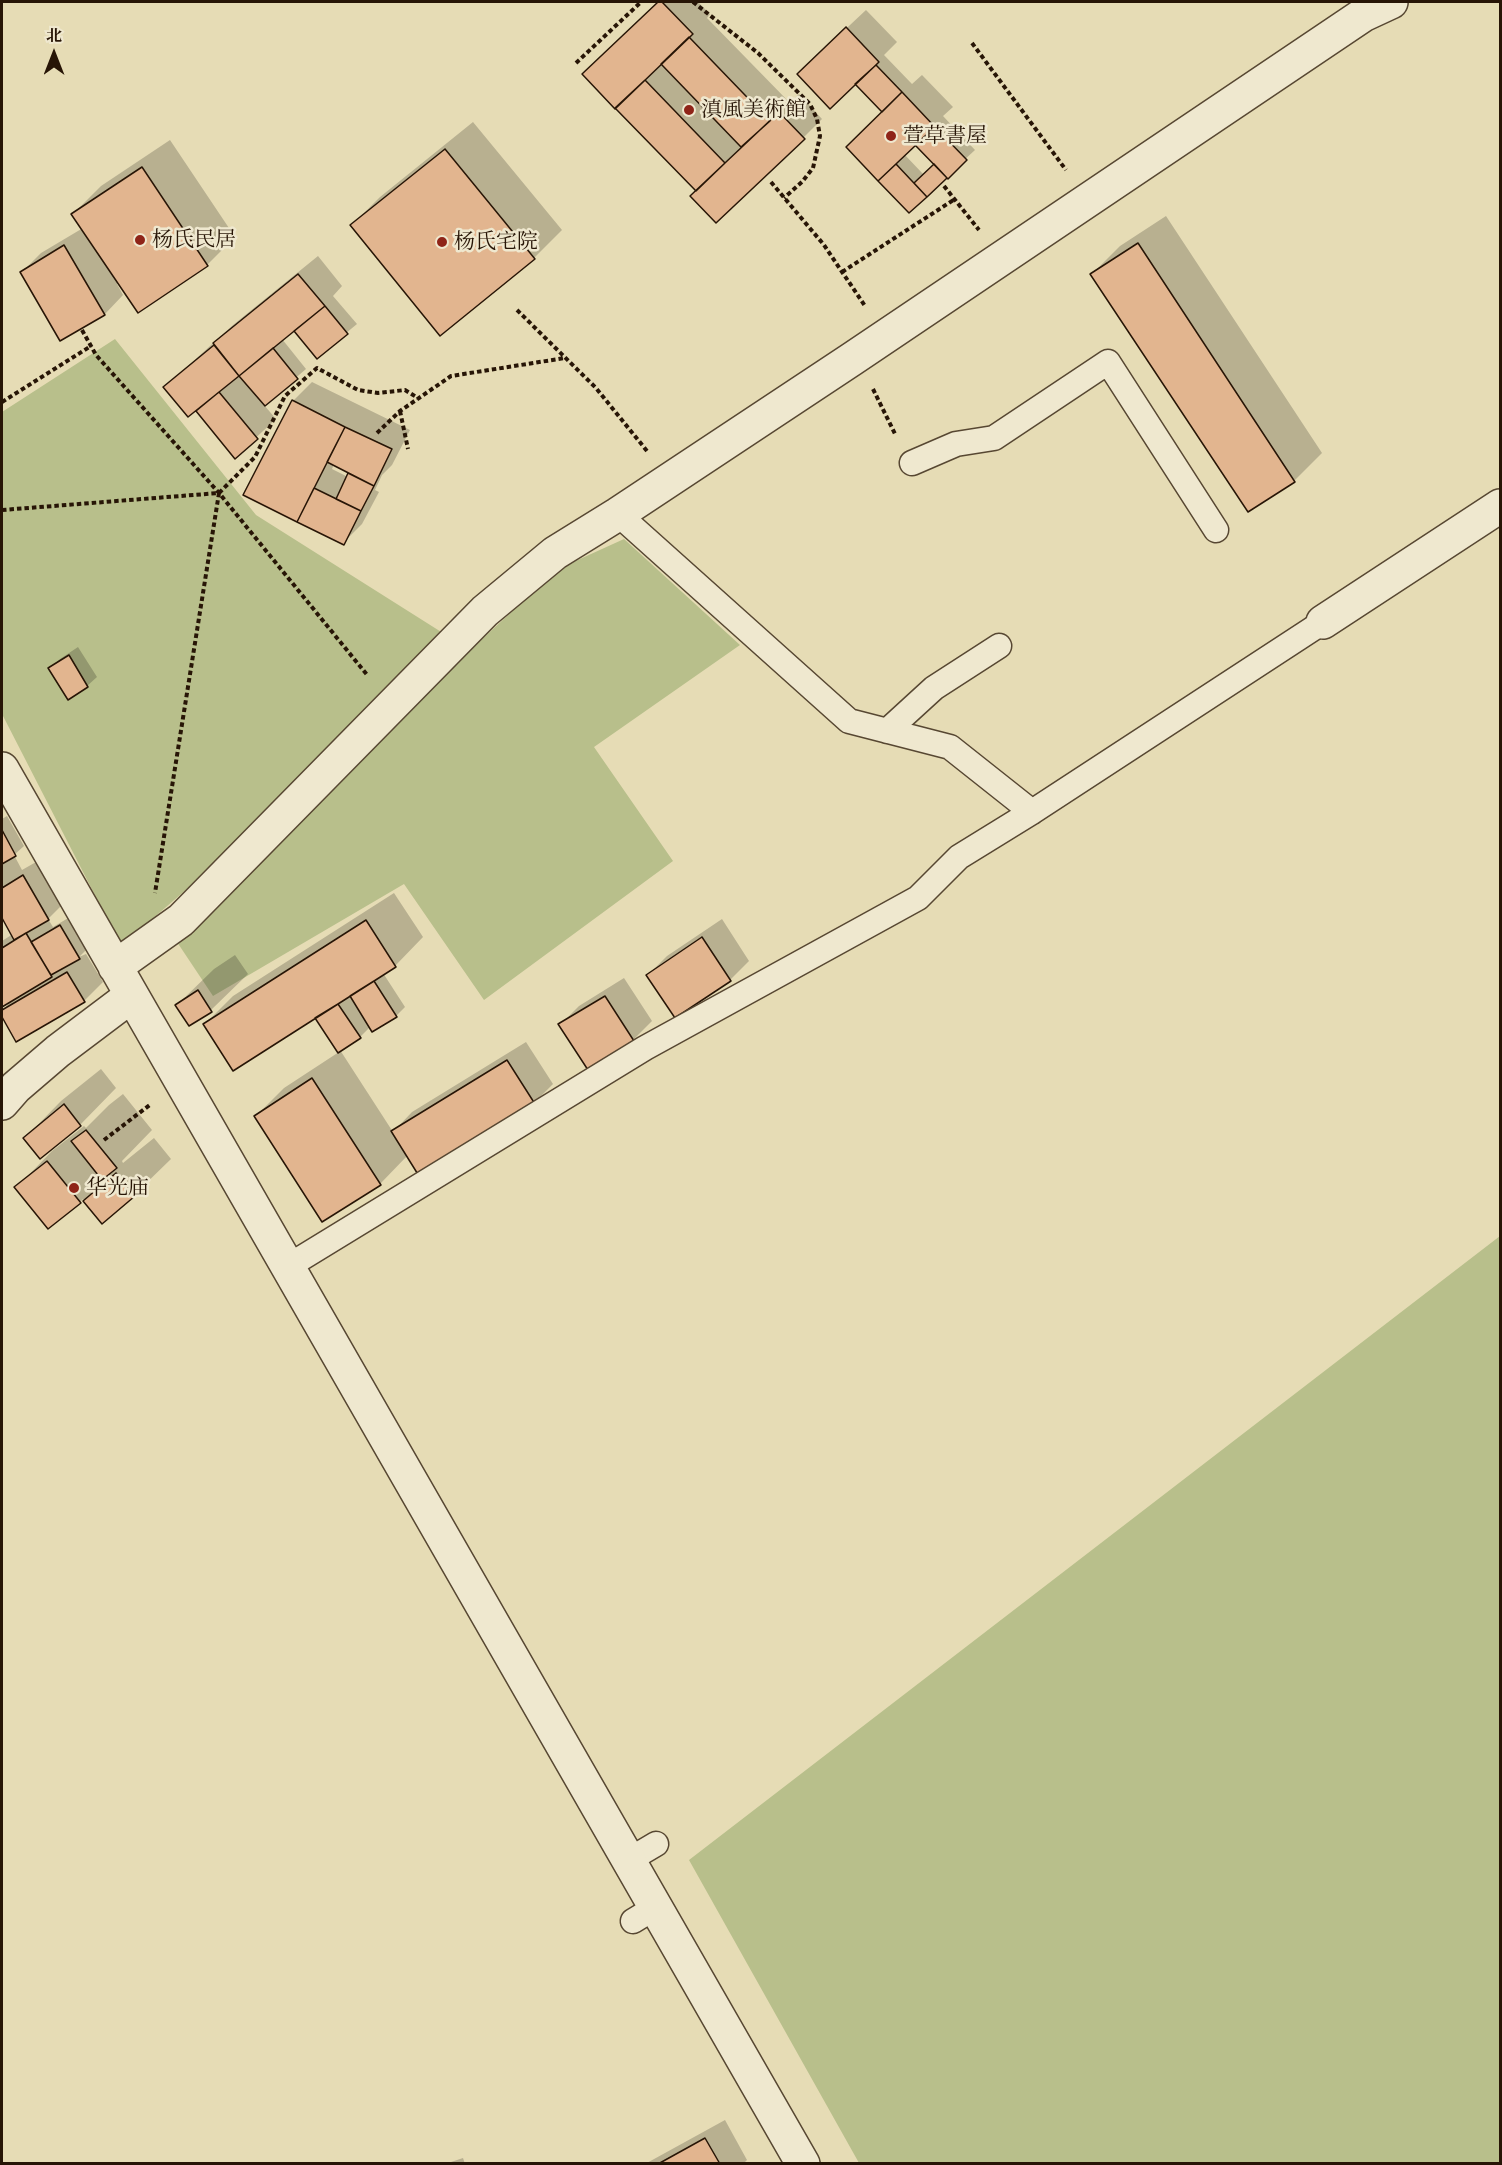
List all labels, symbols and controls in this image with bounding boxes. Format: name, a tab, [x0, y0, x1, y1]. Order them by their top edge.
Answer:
north arrow	[24, 24, 84, 84]
text: 北	[46, 25, 62, 46]
place label: 滇風美術館	[701, 97, 806, 123]
marker: 滇風美術館	[682, 103, 696, 117]
place label: 萱草書屋	[903, 123, 987, 149]
marker: 萱草書屋	[884, 129, 898, 143]
place label: 杨氏民居	[152, 227, 236, 253]
place label: 杨氏宅院	[454, 229, 538, 255]
marker: 杨氏民居	[133, 233, 147, 247]
marker: 杨氏宅院	[435, 235, 449, 249]
place label: 华光庙	[86, 1175, 149, 1201]
marker: 华光庙	[67, 1181, 81, 1195]

